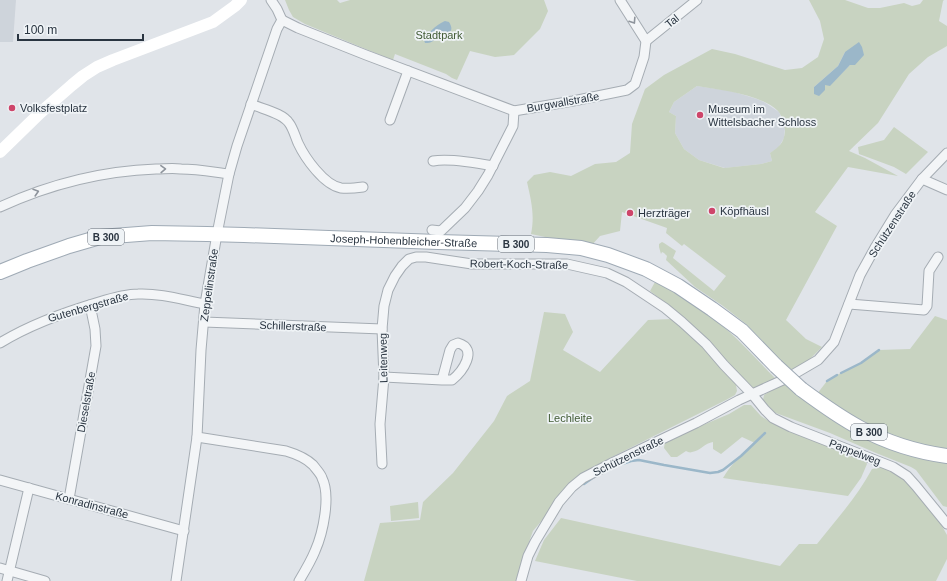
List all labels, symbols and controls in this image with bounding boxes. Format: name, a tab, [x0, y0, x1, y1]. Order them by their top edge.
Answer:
street label: Tal	[663, 12, 681, 30]
scale bar	[18, 16, 143, 42]
one-way arrow	[628, 16, 635, 23]
text: 100 m	[24, 23, 57, 37]
park label: Stadtpark	[415, 29, 463, 41]
street label: Burgwallstraße	[526, 90, 600, 114]
place label: Volksfestplatz	[20, 102, 87, 114]
marker: Volksfestplatz	[7, 103, 17, 113]
place label: Museum im Wittelsbacher Schloss	[708, 103, 817, 128]
marker: Museum im Wittelsbacher Schloss	[695, 110, 705, 120]
one-way arrow	[160, 165, 166, 173]
one-way arrow	[32, 188, 39, 197]
street label: Schützenstraße	[866, 188, 918, 260]
place label: Köpfhäusl	[720, 205, 769, 217]
marker: Köpfhäusl	[707, 206, 717, 216]
place label: Herzträger	[638, 207, 690, 219]
marker: Herzträger	[625, 208, 635, 218]
road number: B 300	[88, 229, 124, 245]
street label: Joseph-Hohenbleicher-Straße	[330, 232, 477, 249]
road number: B 300	[498, 236, 534, 252]
street label: Zeppelinstraße	[198, 248, 220, 322]
street label: Robert-Koch-Straße	[470, 257, 568, 271]
street label: Gutenbergstraße	[46, 290, 130, 324]
street label: Schillerstraße	[259, 319, 327, 333]
street label: Leitenweg	[377, 333, 389, 383]
street label: Dieselstraße	[75, 371, 97, 433]
park label: Lechleite	[548, 412, 592, 424]
road number: B 300	[851, 424, 887, 440]
street label: Schützenstraße	[591, 434, 665, 478]
street label: Pappelweg	[827, 437, 883, 467]
street label: Konradinstraße	[54, 489, 130, 521]

